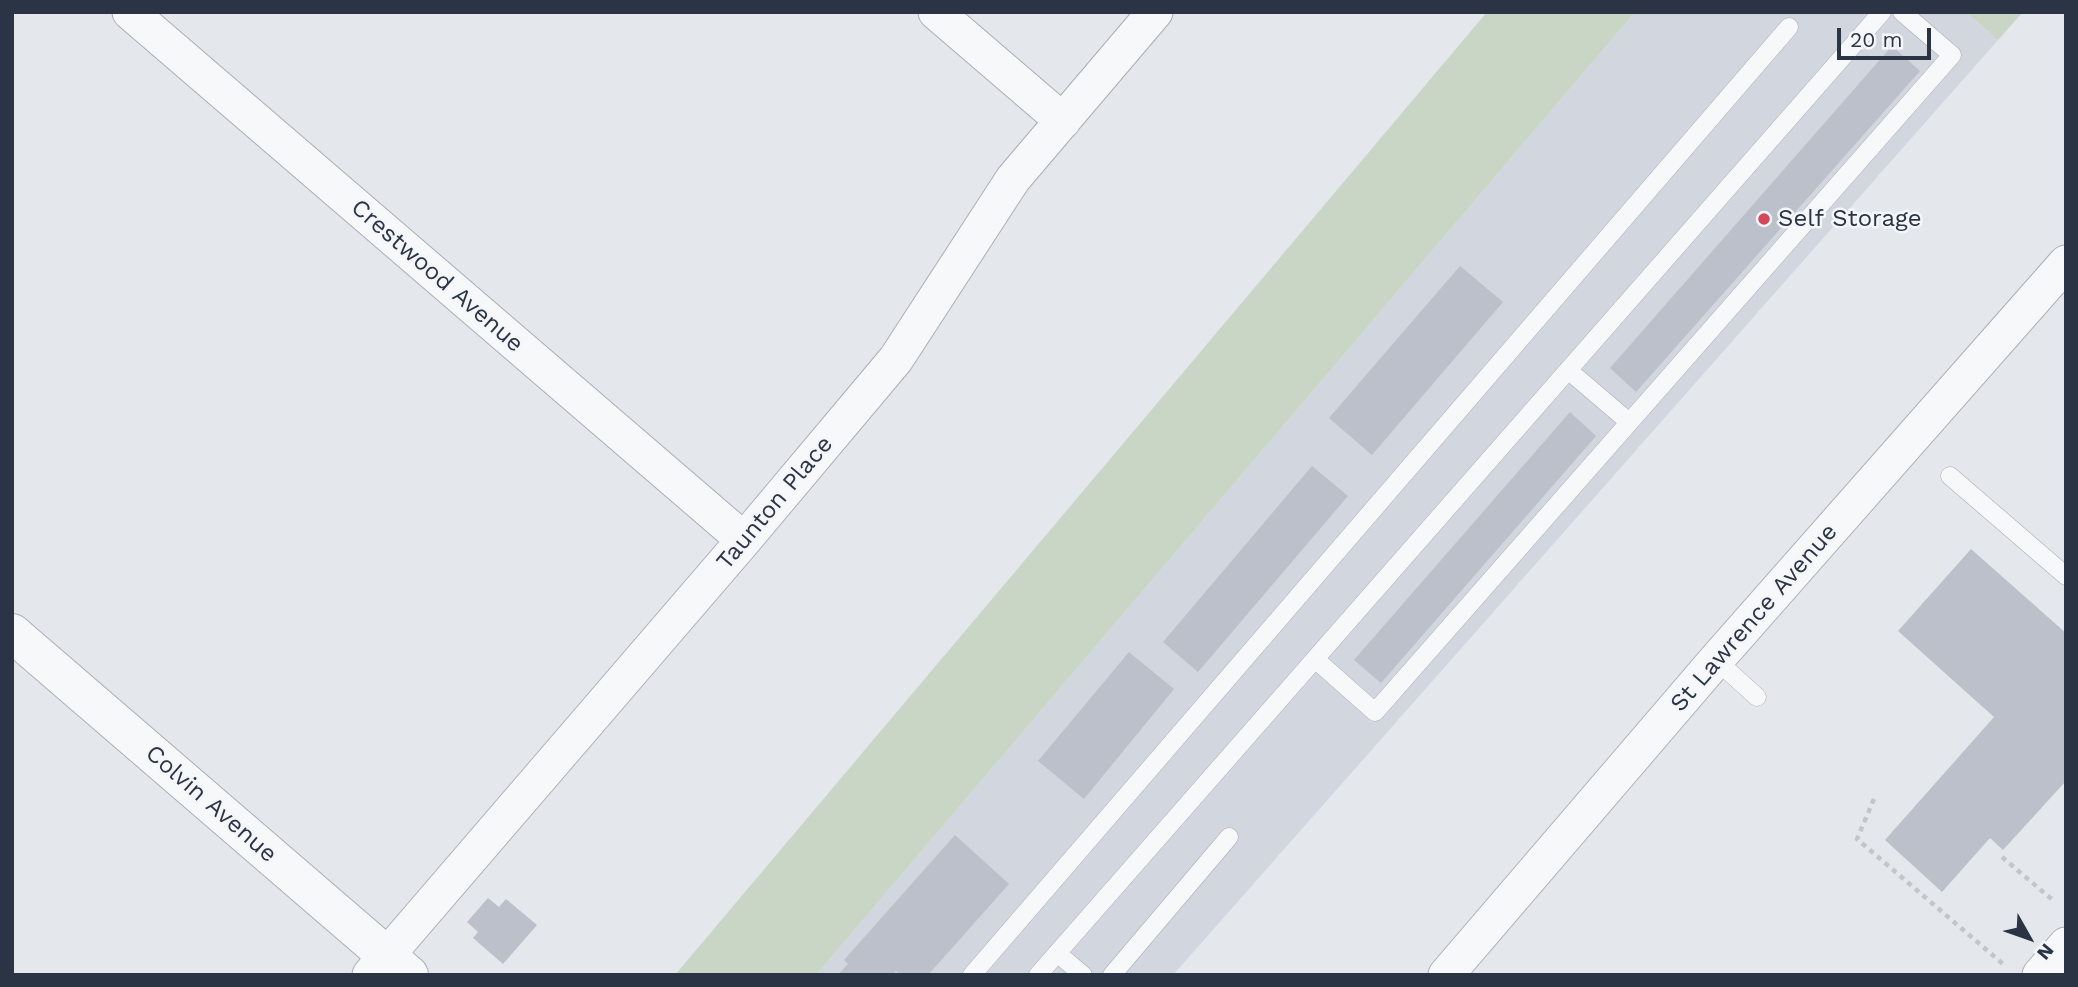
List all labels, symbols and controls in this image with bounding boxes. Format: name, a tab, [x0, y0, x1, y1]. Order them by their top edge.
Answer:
scale bar	[1840, 14, 1934, 58]
text: 20 m	[1850, 27, 1902, 52]
street label: Crestwood Avenue	[345, 193, 529, 359]
place label: Self Storage	[1778, 205, 1922, 233]
marker: Self Storage	[1756, 211, 1772, 227]
street label: Taunton Place	[711, 430, 839, 576]
street label: St Lawrence Avenue	[1664, 518, 1844, 718]
street label: Colvin Avenue	[139, 739, 283, 869]
north arrow	[1994, 903, 2064, 973]
text: N	[2032, 939, 2059, 965]

